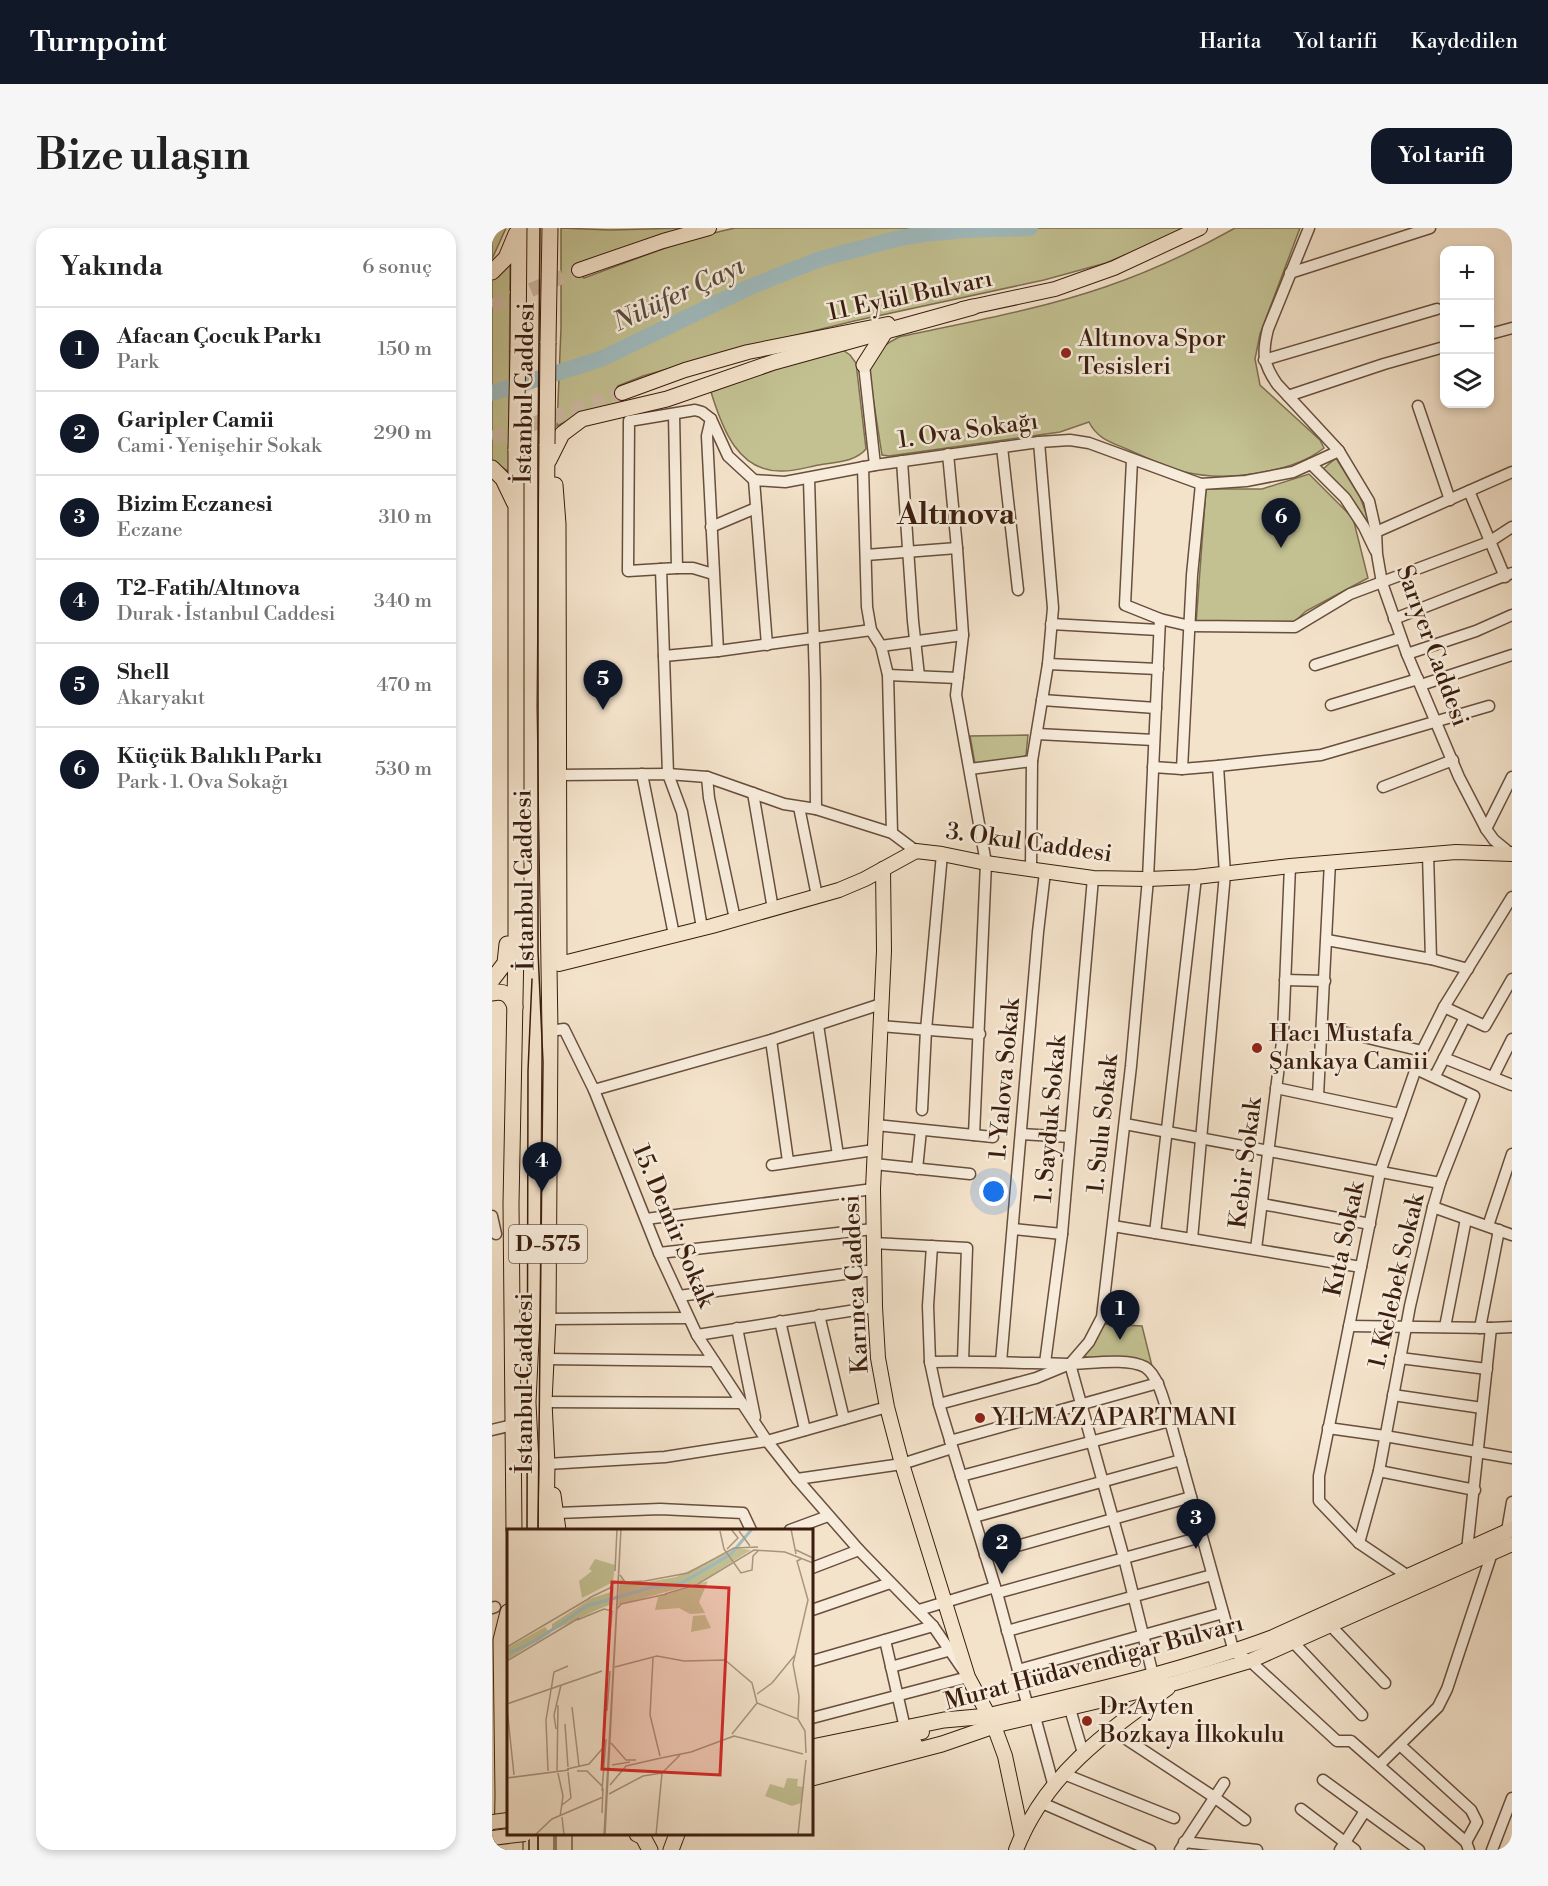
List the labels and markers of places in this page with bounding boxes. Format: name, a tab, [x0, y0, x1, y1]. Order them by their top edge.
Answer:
place label: Altınova Spor Tesisleri	[1077, 324, 1226, 382]
marker: Altınova Spor Tesisleri	[1059, 346, 1073, 360]
pin: 6	[1262, 498, 1300, 548]
pin: 5	[584, 660, 622, 710]
place label: Hacı Mustafa Şankaya Camii	[1269, 1019, 1429, 1077]
marker: Hacı Mustafa Şankaya Camii	[1250, 1041, 1264, 1055]
pin: 4	[523, 1142, 562, 1192]
pin: 1	[1100, 1290, 1140, 1340]
place label: YILMAZ APARTMANI	[990, 1403, 1236, 1433]
marker: YILMAZ APARTMANI	[973, 1411, 987, 1425]
pin: 3	[1176, 1500, 1216, 1549]
pin: 2	[982, 1524, 1022, 1574]
place label: Dr.Ayten Bozkaya İlkokulu	[1098, 1692, 1285, 1750]
marker: Dr.Ayten Bozkaya İlkokulu	[1080, 1714, 1094, 1728]

